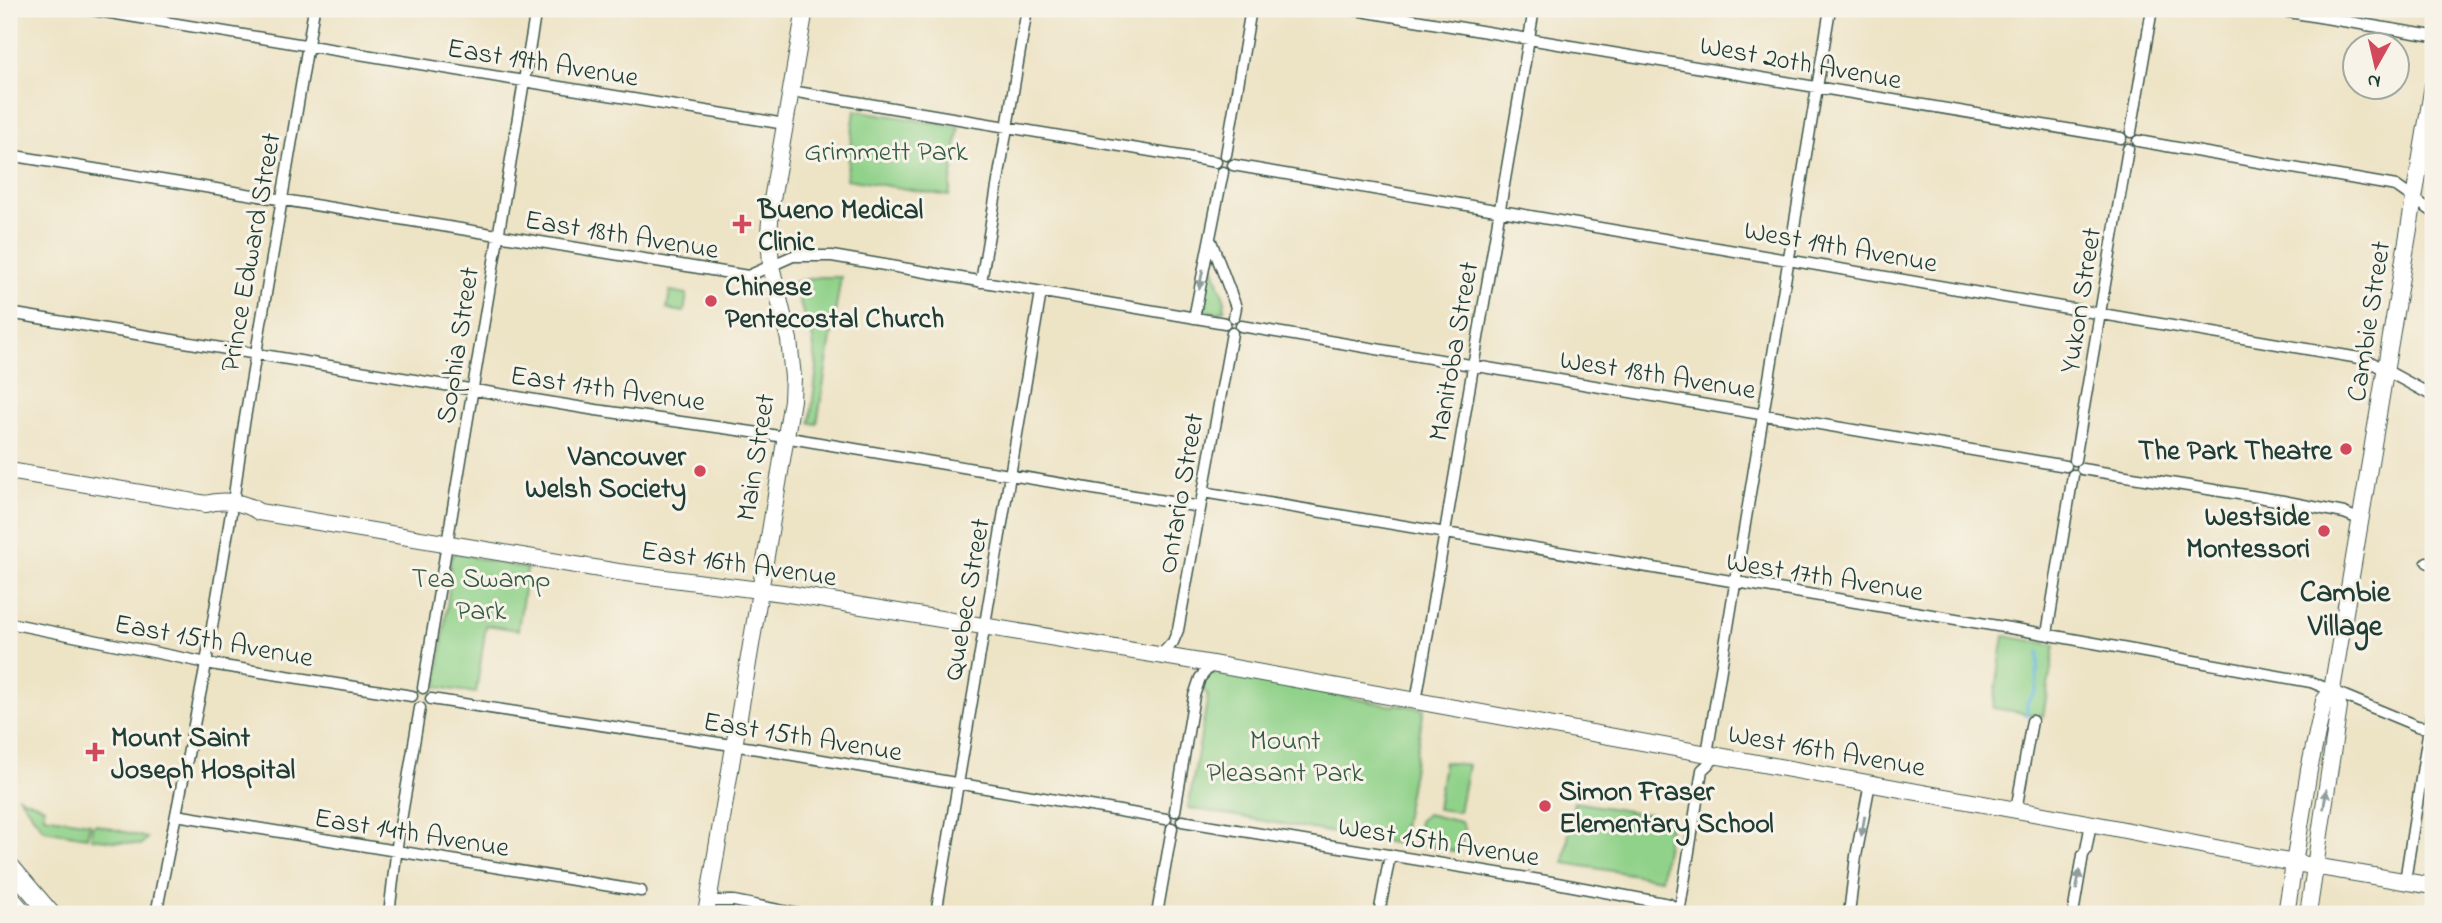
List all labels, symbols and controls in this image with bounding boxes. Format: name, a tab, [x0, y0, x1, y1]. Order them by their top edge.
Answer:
street label: West 20th Avenue	[1696, 27, 1905, 102]
street label: East 19th Avenue	[444, 29, 642, 100]
north arrow	[2340, 32, 2410, 102]
text: N	[2366, 66, 2382, 95]
street label: Prince Edward Street	[211, 130, 294, 375]
park label: Grimmett Park	[804, 133, 969, 174]
place label: Bueno Medical Clinic	[756, 191, 924, 264]
street label: East 18th Avenue	[522, 201, 722, 272]
street label: West 19th Avenue	[1740, 211, 1941, 286]
marker: Bueno Medical Clinic	[732, 214, 752, 234]
street label: Yukon Street	[2051, 225, 2114, 376]
street label: Cambie Street	[2338, 238, 2403, 405]
street label: Manitoba Street	[1419, 259, 1491, 445]
street label: Sophia Street	[427, 264, 492, 427]
place label: Chinese Pentecostal Church	[725, 268, 944, 341]
one-way arrow	[1195, 268, 1206, 290]
marker: Chinese Pentecostal Church	[703, 293, 719, 309]
street label: West 18th Avenue	[1557, 341, 1759, 412]
street label: East 17th Avenue	[507, 356, 708, 425]
street label: Main Street	[727, 391, 788, 524]
street label: Ontario Street	[1148, 410, 1217, 577]
place label: The Park Theatre	[2138, 432, 2333, 473]
place label: Vancouver Welsh Society	[525, 438, 687, 511]
marker: The Park Theatre	[2338, 441, 2354, 457]
marker: Vancouver Welsh Society	[692, 463, 708, 479]
place label: Westside Montessori	[2186, 498, 2311, 571]
street label: Quebec Street	[934, 515, 1003, 684]
marker: Westside Montessori	[2316, 523, 2332, 539]
street label: East 16th Avenue	[638, 531, 840, 600]
street label: West 17th Avenue	[1723, 543, 1926, 614]
park label: Tea Swamp Park	[411, 560, 551, 633]
district label: Cambie Village	[2300, 572, 2392, 651]
street label: East 15th Avenue	[111, 605, 316, 680]
street label: East 15th Avenue	[700, 702, 905, 775]
street label: West 16th Avenue	[1725, 715, 1929, 790]
place label: Mount Saint Joseph Hospital	[111, 719, 296, 792]
park label: Mount Pleasant Park	[1206, 722, 1364, 795]
marker: Mount Saint Joseph Hospital	[85, 742, 105, 762]
place label: Simon Fraser Elementary School	[1559, 773, 1774, 846]
one-way arrow	[2320, 787, 2331, 809]
marker: Simon Fraser Elementary School	[1537, 798, 1553, 814]
street label: East 14th Avenue	[311, 799, 512, 870]
street label: West 15th Avenue	[1335, 807, 1542, 880]
one-way arrow	[1857, 815, 1868, 837]
one-way arrow	[2073, 869, 2084, 891]

